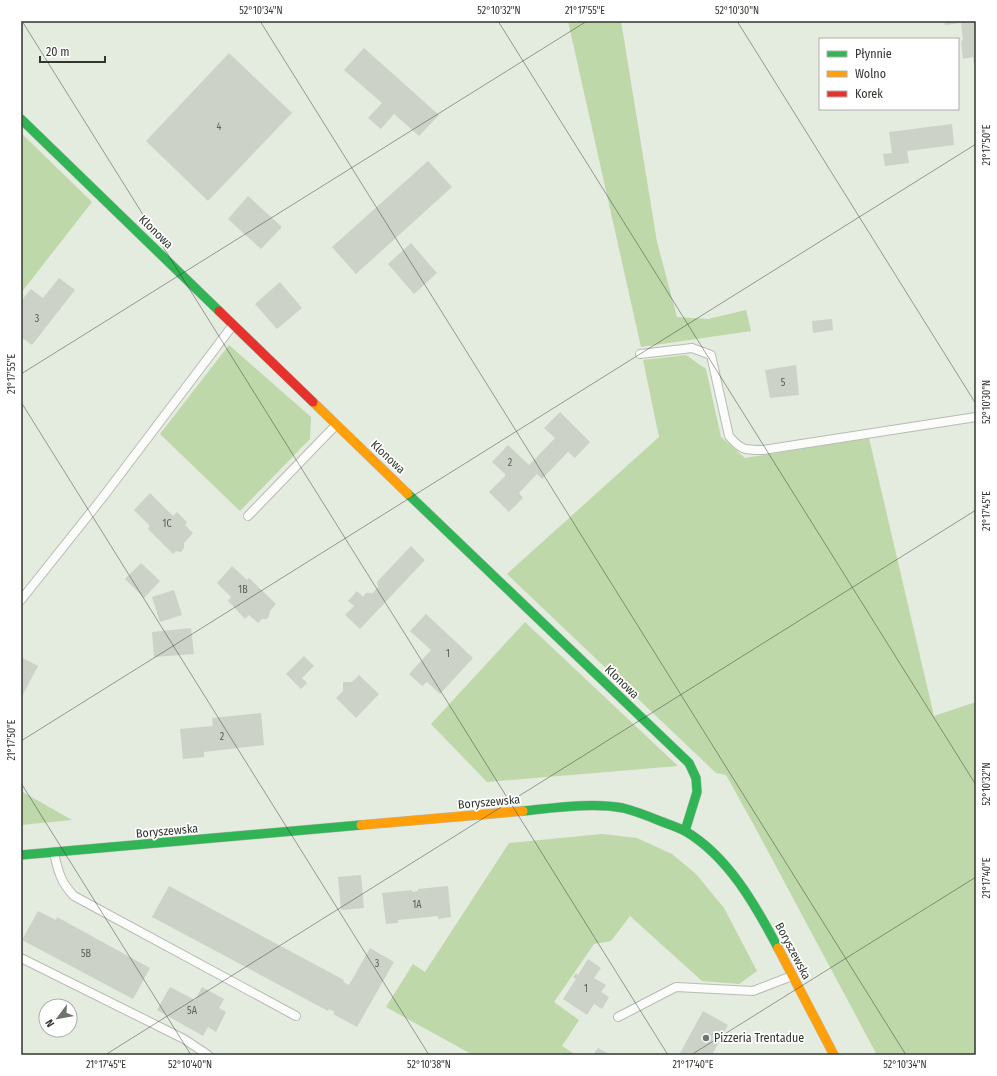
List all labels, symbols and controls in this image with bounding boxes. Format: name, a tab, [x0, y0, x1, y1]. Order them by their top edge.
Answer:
text: 52°10'34"N	[239, 5, 283, 17]
text: 52°10'32"N	[477, 5, 521, 17]
text: 21°17'55"E	[565, 5, 605, 17]
text: 52°10'30"N	[715, 5, 759, 17]
scale bar	[40, 38, 105, 64]
legend	[819, 38, 959, 110]
text: 20 m	[46, 45, 70, 59]
text: Płynnie	[855, 47, 892, 61]
text: Wolno	[855, 67, 886, 81]
text: Korek	[855, 87, 883, 101]
house number: 4	[217, 121, 222, 133]
text: 21°17'50"E	[981, 124, 993, 166]
street label: Klonowa	[136, 212, 176, 252]
house number: 3	[35, 313, 40, 325]
text: 21°17'55"E	[6, 354, 18, 394]
house number: 5	[781, 377, 786, 389]
text: 52°10'30"N	[981, 380, 993, 424]
street label: Klonowa	[368, 438, 408, 477]
house number: 2	[508, 457, 513, 469]
text: 21°17'45"E	[981, 491, 993, 531]
house number: 1C	[163, 518, 171, 530]
house number: 1B	[238, 584, 248, 596]
house number: 1	[446, 648, 450, 660]
street label: Klonowa	[602, 662, 642, 702]
text: 21°17'50"E	[6, 719, 18, 761]
house number: 2	[220, 731, 225, 743]
text: 52°10'32"N	[981, 762, 993, 806]
street label: Boryszewska	[457, 792, 521, 812]
street label: Boryszewska	[135, 821, 199, 841]
text: 21°17'40"E	[981, 857, 993, 898]
house number: 1A	[412, 899, 422, 911]
street label: Boryszewska	[772, 920, 814, 982]
house number: 5B	[81, 948, 92, 960]
house number: 3	[375, 958, 380, 970]
house number: 1	[584, 983, 588, 995]
north arrow	[38, 998, 78, 1038]
house number: 5A	[187, 1005, 198, 1017]
text: N	[43, 1017, 57, 1029]
place label: Pizzeria Trentadue	[714, 1031, 804, 1045]
marker: Pizzeria Trentadue	[701, 1033, 711, 1043]
text: 21°17'45"E	[86, 1059, 126, 1071]
text: 52°10'40"N	[168, 1059, 212, 1071]
text: 52°10'38"N	[407, 1059, 451, 1071]
text: 21°17'40"E	[673, 1059, 714, 1071]
text: 52°10'34"N	[883, 1059, 927, 1071]

